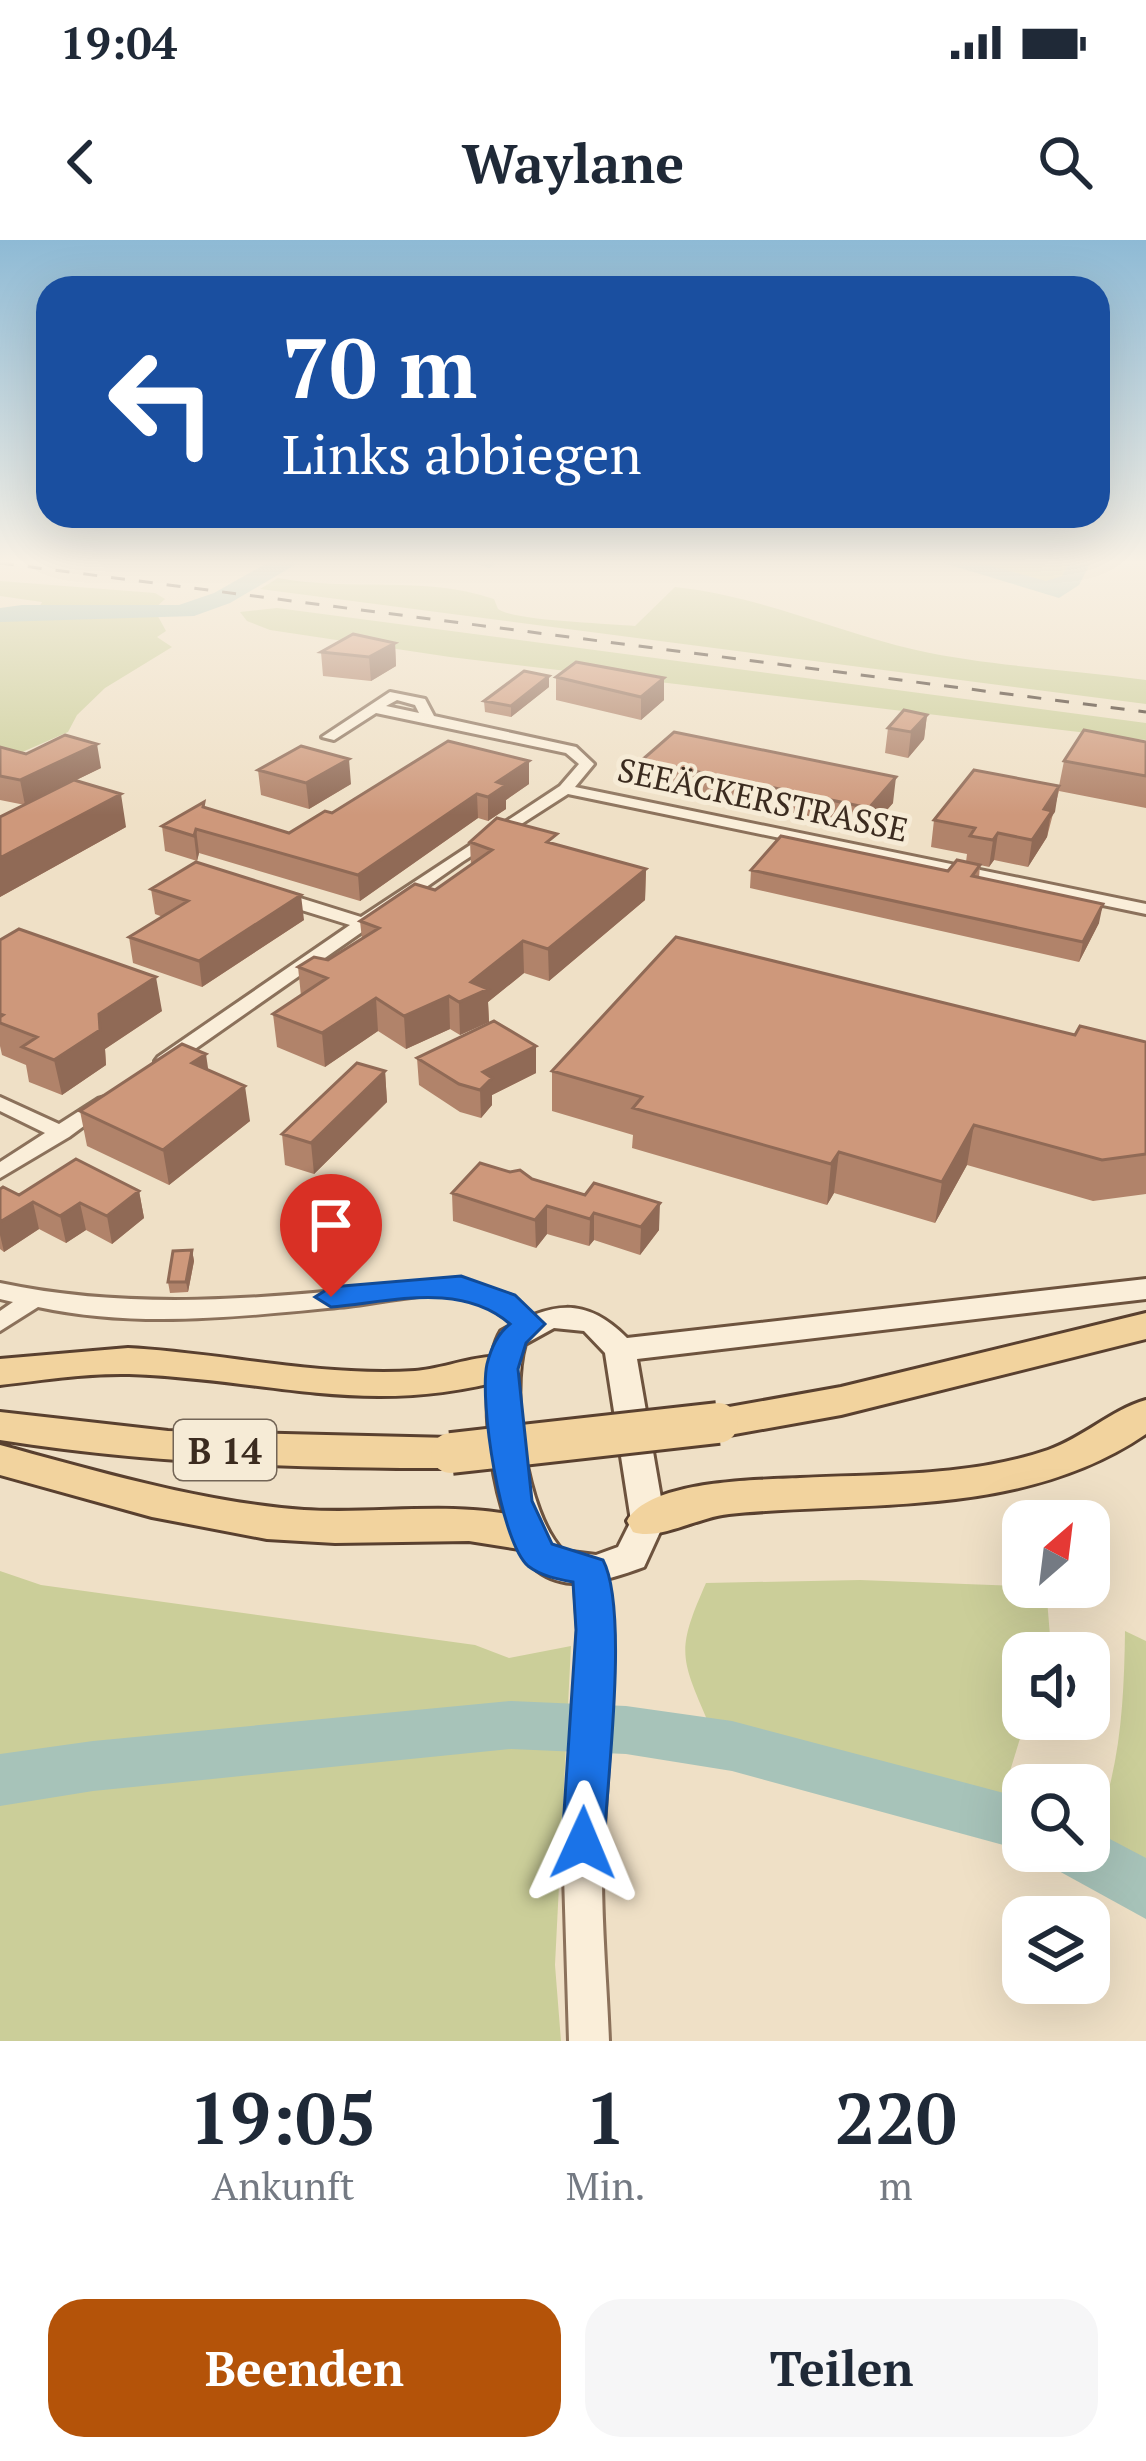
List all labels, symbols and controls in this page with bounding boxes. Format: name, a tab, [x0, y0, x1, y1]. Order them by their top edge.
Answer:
text: 19:04	[60, 12, 177, 72]
text: Waylane	[462, 127, 684, 198]
icon: back	[48, 129, 114, 195]
icon: search	[1032, 129, 1098, 195]
text: 70 m	[282, 311, 477, 422]
icon: left	[84, 324, 240, 480]
text: Links abbiegen	[282, 418, 642, 489]
street label: SEEÄCKERSTRASSE	[614, 747, 912, 851]
pin	[280, 1174, 382, 1297]
icon: arrive	[298, 1192, 364, 1258]
road number: B 14	[174, 1420, 276, 1480]
north arrow	[1002, 1500, 1110, 1608]
map controls	[1002, 1500, 1110, 2004]
button: sound	[1002, 1632, 1110, 1740]
button: search	[1002, 1764, 1110, 1872]
position arrow	[520, 1780, 646, 1906]
button: layers	[1002, 1896, 1110, 2004]
text: 19:05	[189, 2069, 377, 2165]
text: 1	[585, 2069, 626, 2165]
text: 220	[835, 2069, 957, 2165]
text: Ankunft	[212, 2159, 354, 2211]
text: Min.	[566, 2159, 645, 2211]
text: m	[879, 2159, 913, 2211]
button: Beenden	[48, 2299, 561, 2437]
button: Teilen	[585, 2299, 1098, 2437]

